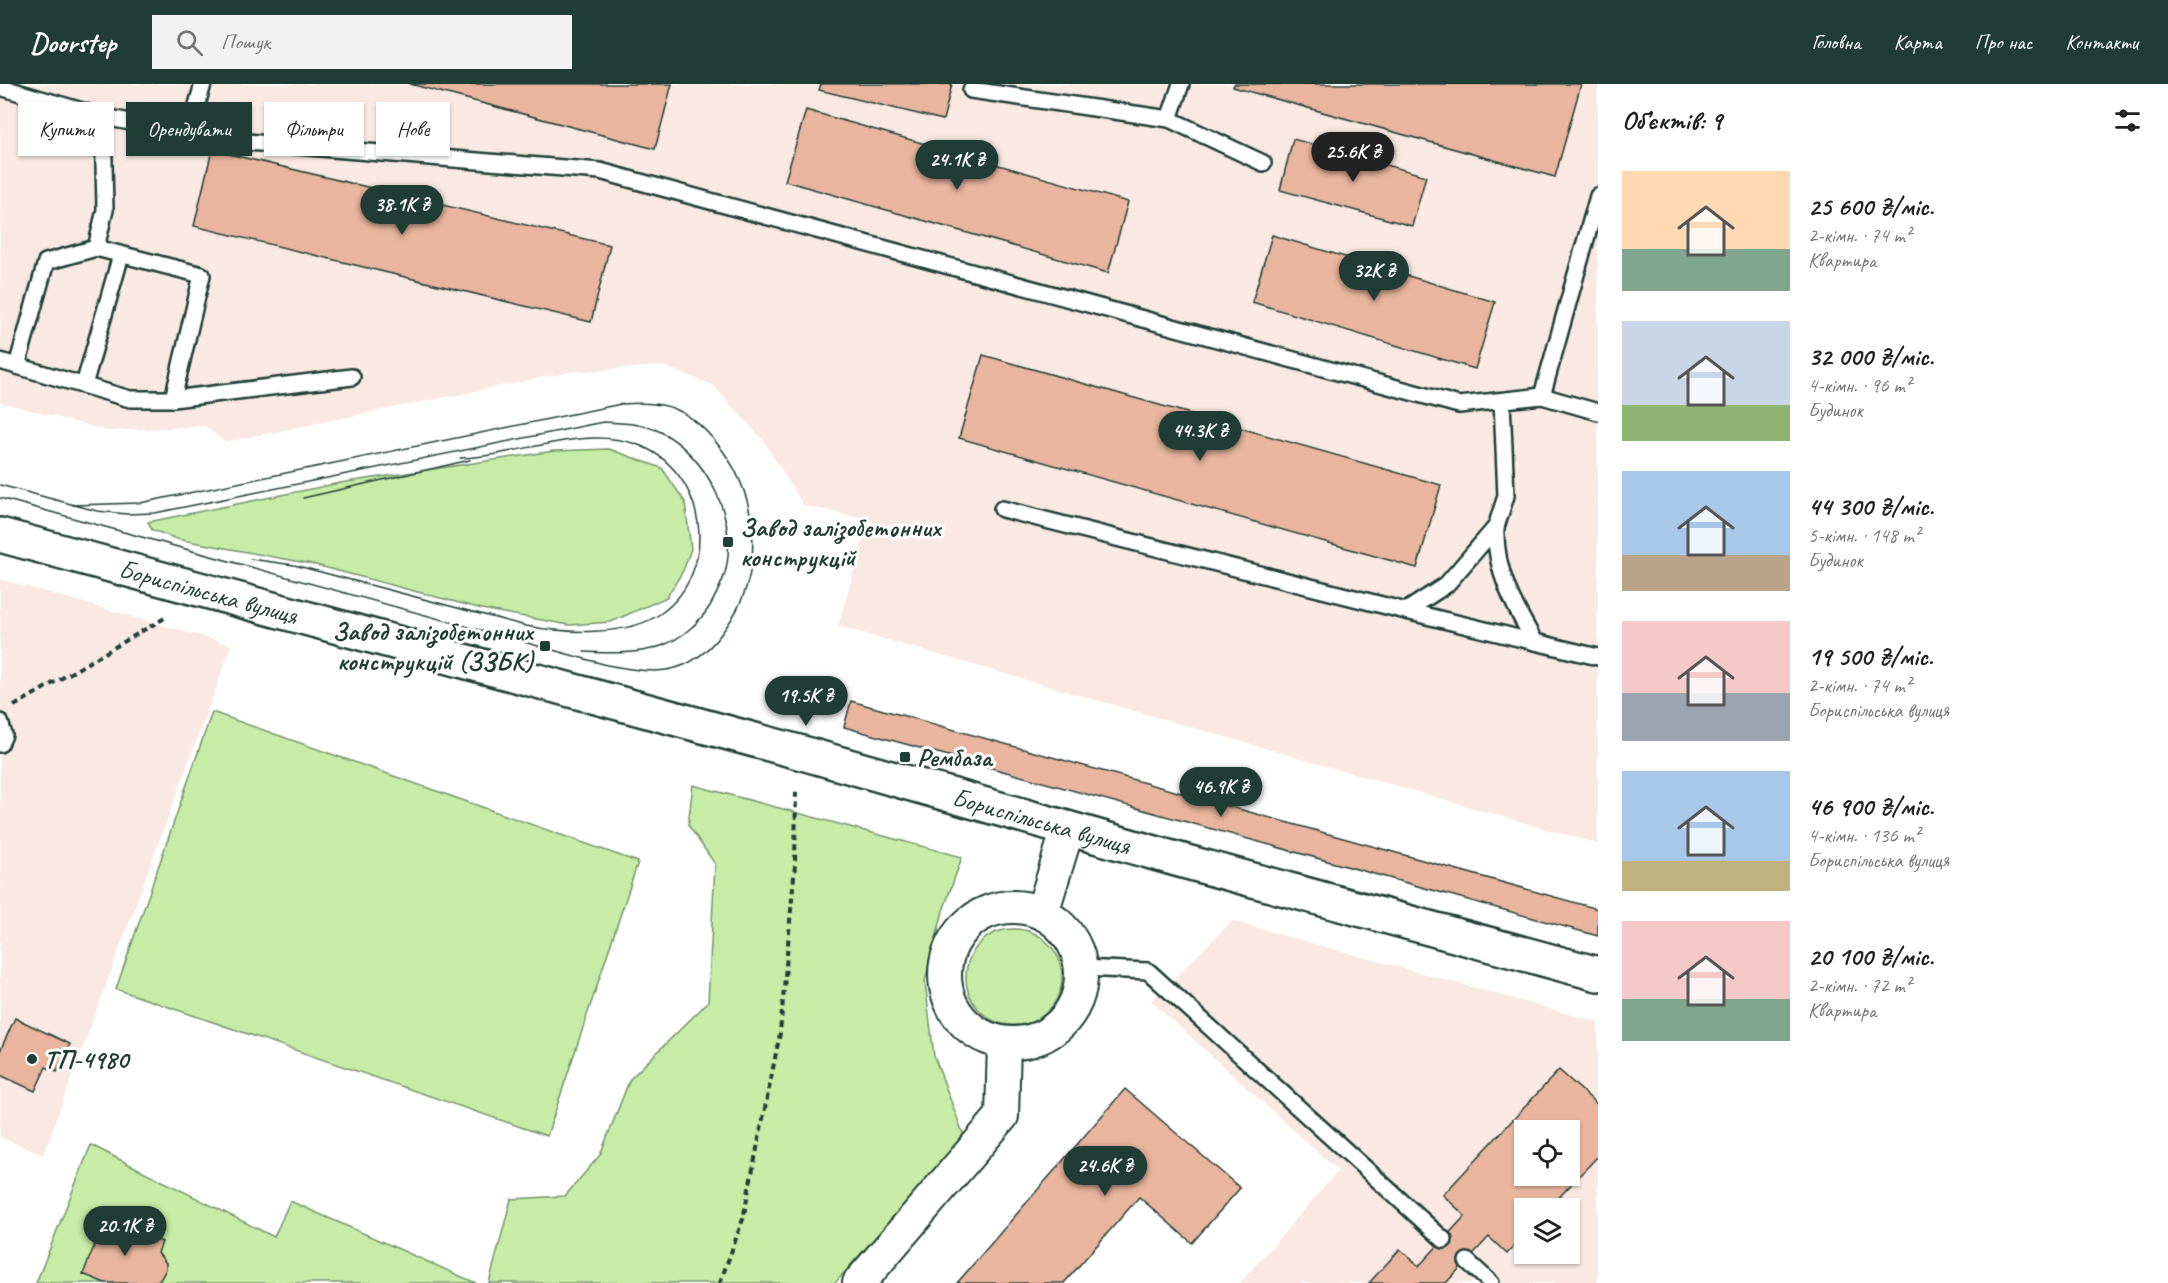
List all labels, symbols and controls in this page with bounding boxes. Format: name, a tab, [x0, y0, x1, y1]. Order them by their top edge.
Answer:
search box	[152, 15, 572, 69]
text: Doorstep	[30, 25, 116, 60]
icon: search	[173, 26, 206, 59]
text: Пошук	[221, 28, 270, 56]
text: Головна	[1812, 29, 1861, 55]
text: Карта	[1894, 29, 1942, 55]
text: Про нас	[1975, 29, 2032, 55]
text: Контакти	[2065, 29, 2138, 55]
chip: Купити	[18, 102, 114, 156]
chip: Орендувати	[126, 102, 252, 156]
chip: Фільтри	[264, 102, 364, 156]
chip: Нове	[376, 102, 450, 156]
text: Об’єктів: 9	[1622, 104, 1722, 137]
icon: filters	[2111, 104, 2144, 137]
pin: 25.6K ₴	[1298, 132, 1408, 183]
text: 25.6K ₴	[1325, 139, 1381, 164]
pin: 24.1K ₴	[902, 140, 1012, 191]
text: 24.1K ₴	[929, 147, 985, 172]
pin: 38.1K ₴	[347, 185, 457, 236]
text: 25 600 ₴/міс.	[1808, 190, 1934, 223]
text: 38.1K ₴	[374, 192, 430, 217]
icon: home	[1670, 195, 1742, 267]
text: 2-кімн. · 74 m²	[1808, 223, 1911, 248]
text: Квартира	[1808, 248, 1876, 273]
pin: 32K ₴	[1332, 251, 1416, 302]
text: 32K ₴	[1353, 258, 1395, 283]
text: 32 000 ₴/міс.	[1808, 340, 1934, 373]
icon: home	[1670, 345, 1742, 417]
text: 4-кімн. · 96 m²	[1808, 373, 1911, 398]
text: Будинок	[1808, 398, 1863, 423]
pin: 44.3K ₴	[1145, 411, 1255, 462]
text: 44.3K ₴	[1172, 418, 1228, 443]
text: 44 300 ₴/міс.	[1808, 490, 1934, 523]
icon: home	[1670, 495, 1742, 567]
place label: Завод залізобетонних конструкцій	[740, 511, 943, 574]
text: 5-кімн. · 148 m²	[1808, 523, 1920, 548]
marker: Завод залізобетонних конструкцій	[721, 535, 735, 549]
text: Будинок	[1808, 548, 1863, 573]
street label: Бориспільська вулиця	[116, 552, 303, 632]
place label: Завод залізобетонних конструкцій (ЗЗБК)	[332, 615, 535, 678]
marker: Завод залізобетонних конструкцій (ЗЗБК)	[538, 639, 552, 653]
text: 19 500 ₴/міс.	[1808, 640, 1933, 673]
icon: home	[1670, 645, 1742, 717]
text: 2-кімн. · 74 m²	[1808, 673, 1911, 698]
pin: 19.5K ₴	[751, 676, 861, 727]
text: 19.5K ₴	[779, 683, 833, 708]
text: Бориспільська вулиця	[1808, 698, 1949, 723]
place label: Рембаза	[917, 741, 994, 774]
marker: Рембаза	[898, 750, 912, 764]
pin: 46.9K ₴	[1166, 767, 1276, 818]
text: 46.9K ₴	[1193, 774, 1249, 799]
street label: Бориспільська вулиця	[949, 780, 1136, 862]
text: 46 900 ₴/міс.	[1808, 790, 1934, 823]
icon: home	[1670, 795, 1742, 867]
text: 4-кімн. · 136 m²	[1808, 823, 1920, 848]
text: Бориспільська вулиця	[1808, 848, 1949, 873]
text: 20 100 ₴/міс.	[1808, 940, 1934, 973]
icon: home	[1670, 945, 1742, 1017]
text: 2-кімн. · 72 m²	[1808, 973, 1911, 998]
text: Квартира	[1808, 998, 1876, 1023]
place label: ТП-4980	[44, 1043, 130, 1076]
marker: ТП-4980	[25, 1052, 39, 1066]
map controls	[1514, 1120, 1580, 1264]
button: locate	[1514, 1120, 1580, 1186]
pin: 24.6K ₴	[1050, 1146, 1160, 1197]
text: 24.6K ₴	[1077, 1153, 1133, 1178]
button: layers	[1514, 1198, 1580, 1264]
pin: 20.1K ₴	[70, 1206, 180, 1257]
text: 20.1K ₴	[97, 1213, 153, 1238]

